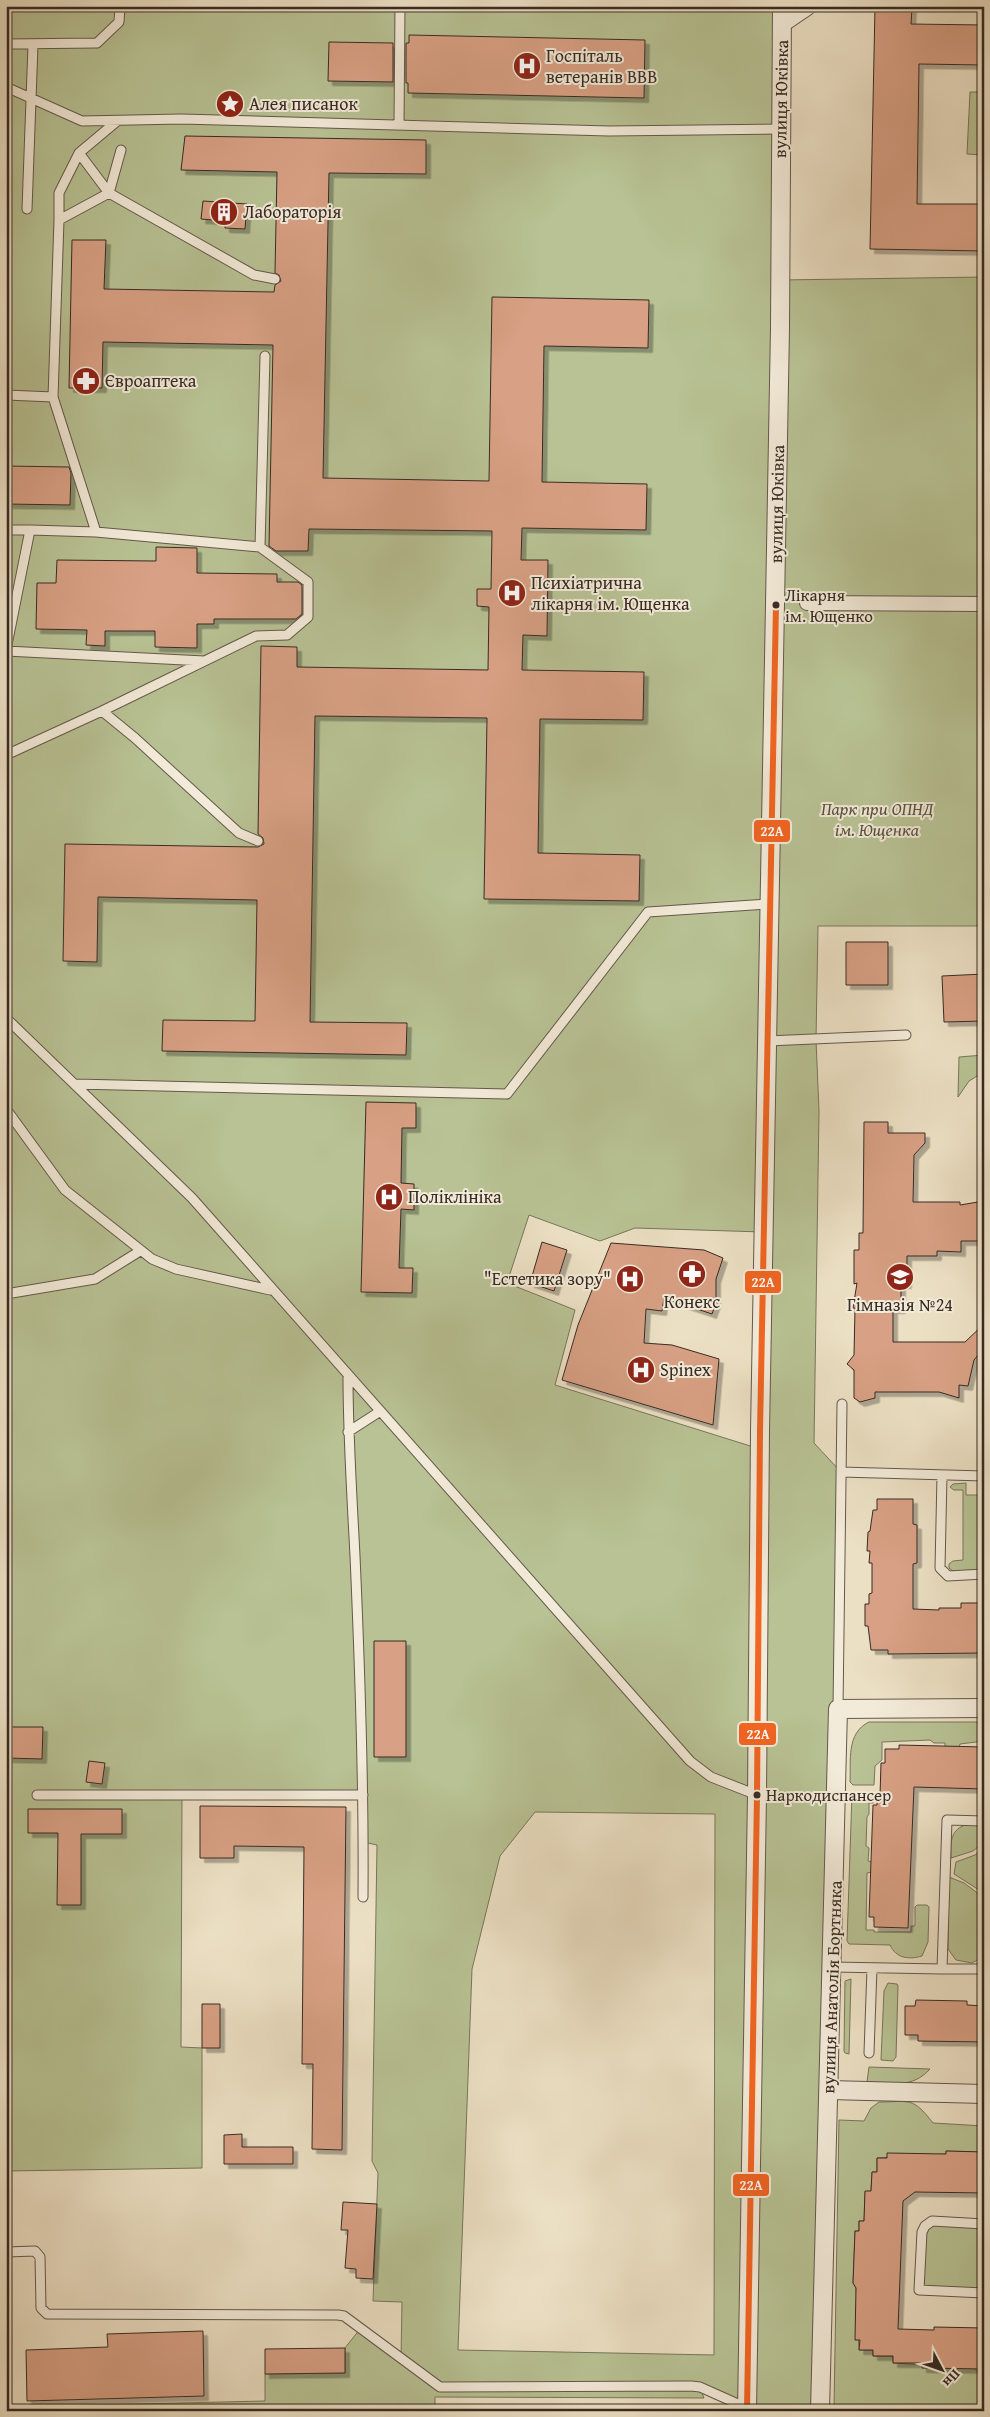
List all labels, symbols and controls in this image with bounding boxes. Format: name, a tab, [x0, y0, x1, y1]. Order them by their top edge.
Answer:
street label: вулиця Юківка	[766, 39, 795, 158]
place label: Госпіталь ветеранів ВВВ	[546, 42, 658, 90]
hospital icon: Госпіталь ветеранів ВВВ	[512, 51, 542, 81]
place icon: Алея писанок	[215, 89, 245, 119]
place label: Алея писанок	[249, 90, 358, 117]
building icon: Лабораторія	[209, 197, 239, 227]
place label: Лабораторія	[243, 198, 341, 225]
pharmacy icon: Євроаптека	[71, 366, 101, 396]
place label: Євроаптека	[105, 367, 197, 394]
street label: вулиця Юківка	[762, 444, 791, 563]
place label: Психіатрична лікарня ім. Ющенка	[531, 569, 690, 617]
hospital icon: Психіатрична лікарня ім. Ющенка	[497, 578, 527, 608]
place label: Лікарня ім. Ющенко	[785, 582, 873, 628]
marker: Лікарня ім. Ющенко	[771, 600, 781, 610]
park label: Парк при ОПНД ім. Ющенка	[821, 795, 934, 843]
line badge: 22А	[753, 819, 791, 843]
text: 22А	[760, 821, 784, 841]
hospital icon: Поліклініка	[374, 1182, 404, 1212]
place label: Поліклініка	[408, 1183, 502, 1210]
pharmacy icon: Конекс	[677, 1259, 707, 1289]
school or university icon: Гімназія №24	[885, 1262, 915, 1292]
hospital icon: "Естетика зору"	[615, 1264, 645, 1294]
place label: "Естетика зору"	[484, 1265, 611, 1292]
line badge: 22А	[744, 1270, 782, 1294]
text: 22А	[751, 1272, 775, 1292]
place label: Конекс	[664, 1288, 720, 1315]
place label: Гімназія №24	[847, 1291, 953, 1318]
hospital icon: Spinex	[626, 1355, 656, 1385]
place label: Spinex	[660, 1356, 712, 1383]
line badge: 22А	[738, 1722, 777, 1746]
text: 22А	[746, 1724, 770, 1744]
place label: Наркодиспансер	[766, 1782, 891, 1807]
marker: Наркодиспансер	[752, 1790, 762, 1800]
street label: вулиця Анатолія Бортняка	[814, 1880, 849, 2094]
line badge: 22А	[732, 2173, 770, 2197]
text: 22А	[739, 2175, 763, 2195]
north arrow	[918, 2344, 968, 2394]
text: Пн	[938, 2365, 965, 2392]

